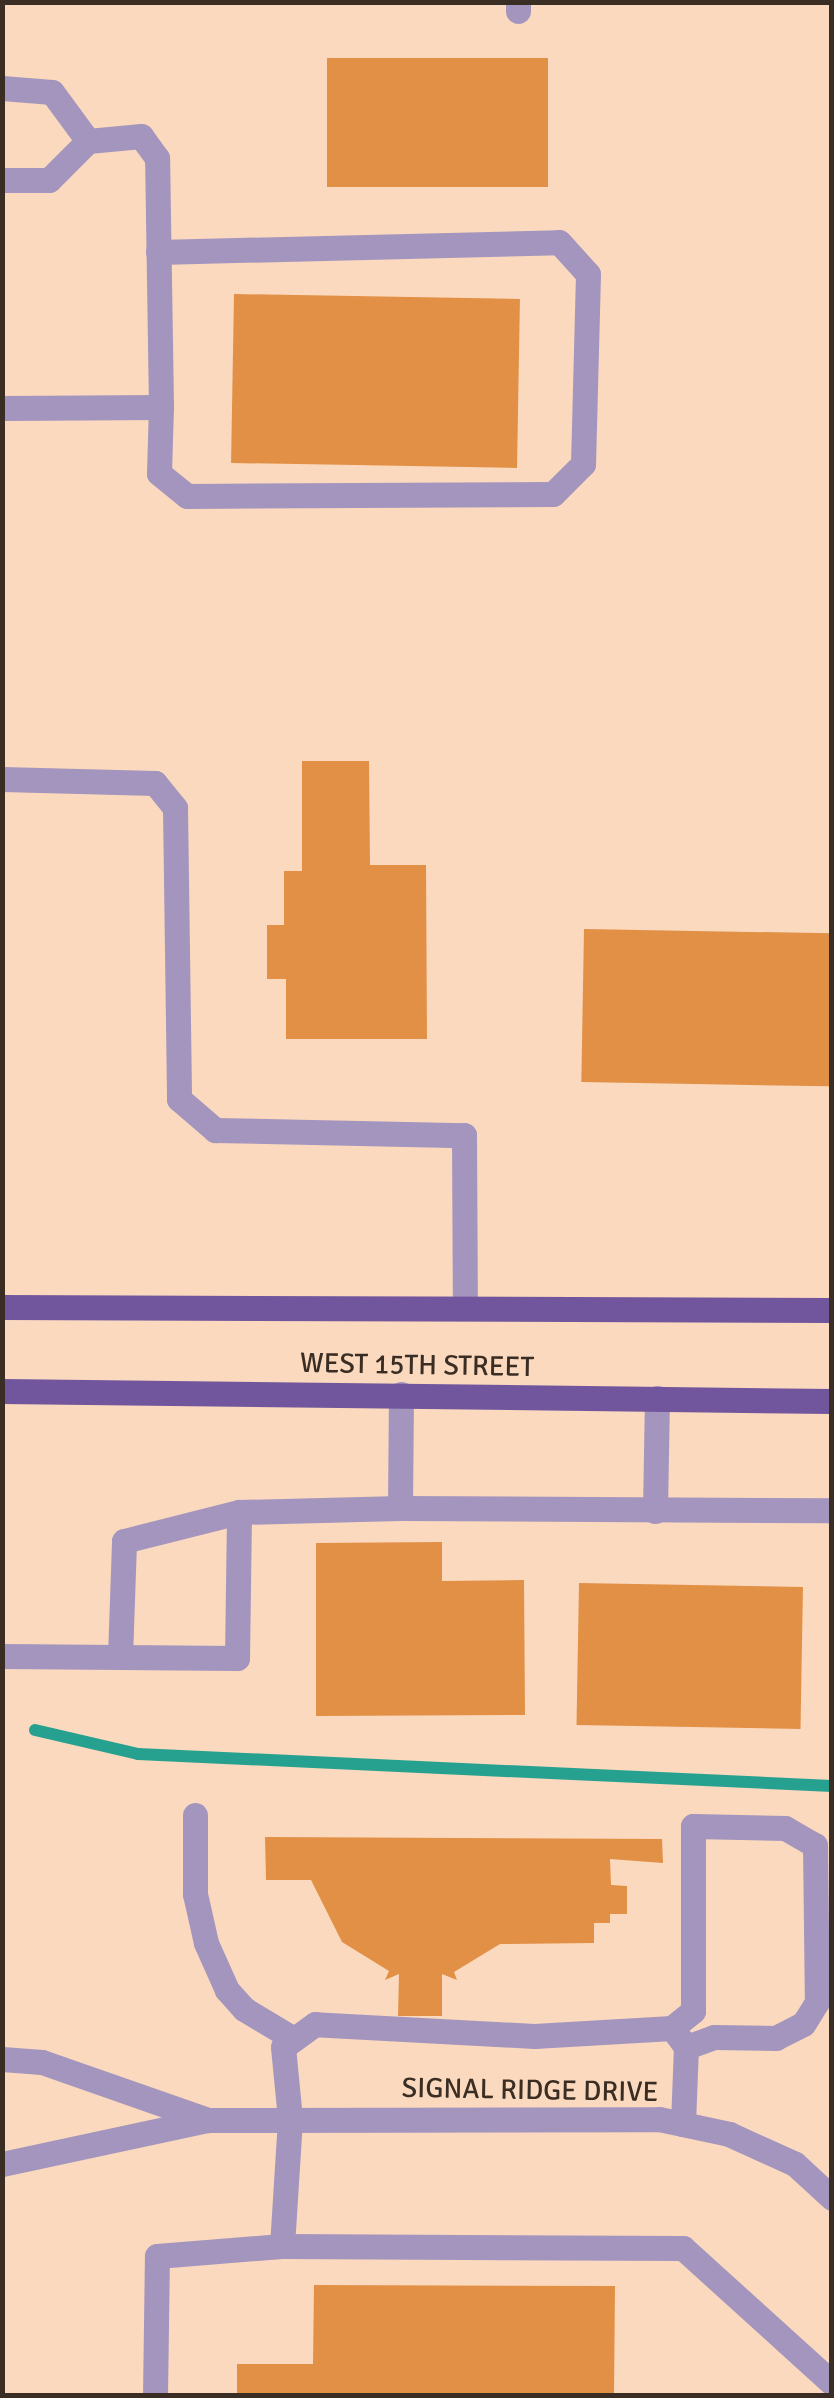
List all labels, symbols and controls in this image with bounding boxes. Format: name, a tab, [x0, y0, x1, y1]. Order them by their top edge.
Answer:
street label: WEST 15TH STREET	[300, 1346, 534, 1384]
street label: SIGNAL RIDGE DRIVE	[401, 2071, 659, 2109]

